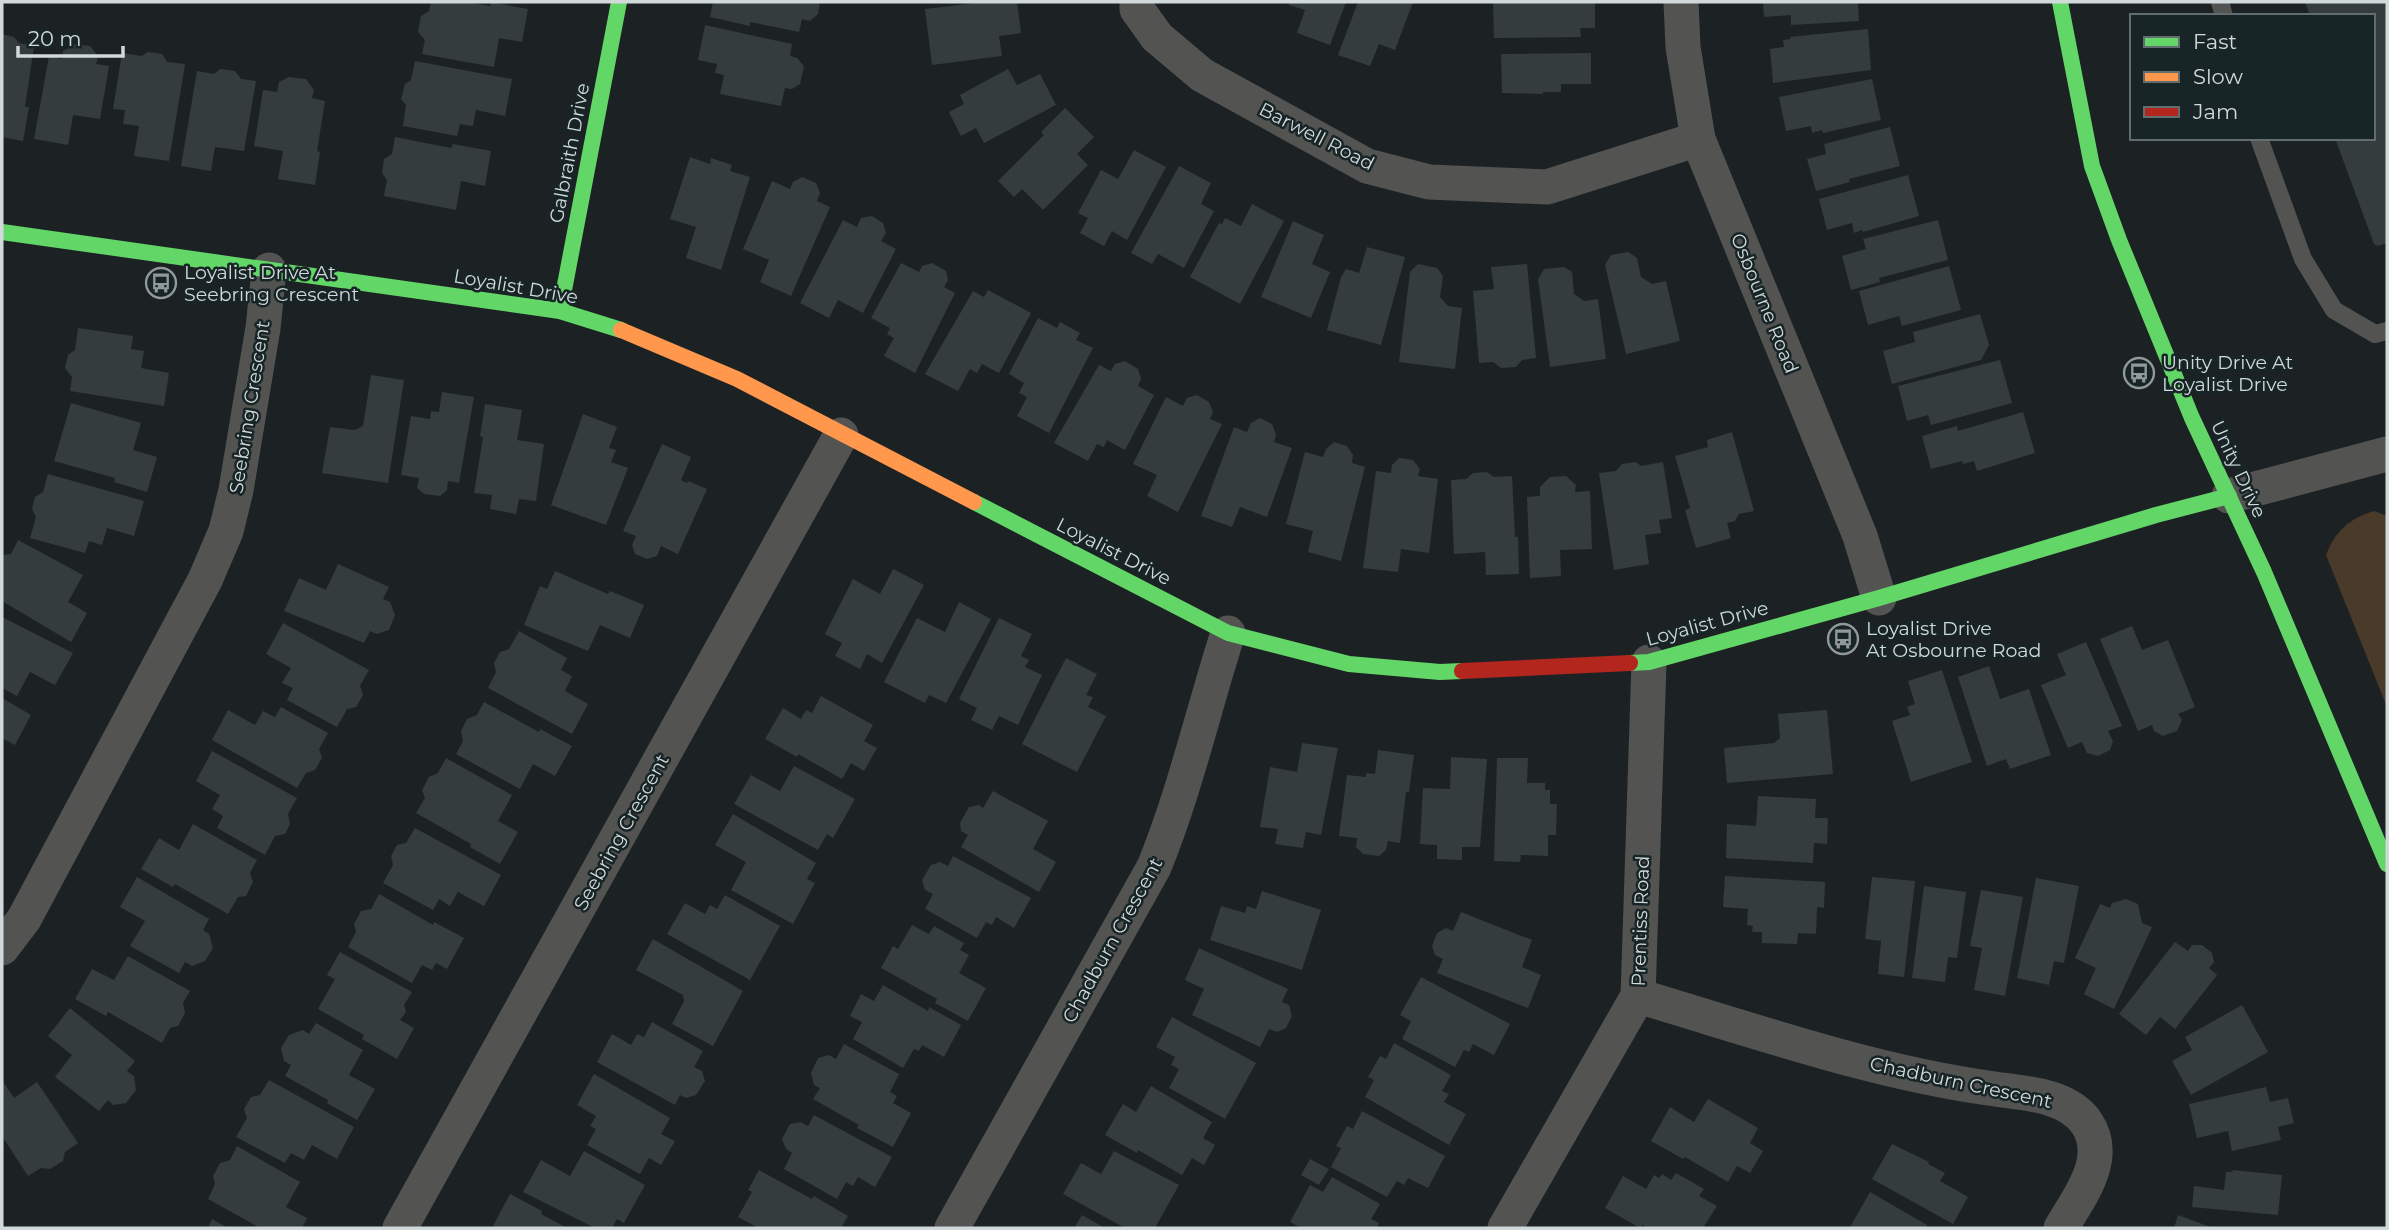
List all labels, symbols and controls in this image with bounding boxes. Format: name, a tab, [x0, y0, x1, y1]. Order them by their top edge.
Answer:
scale bar	[18, 14, 122, 58]
legend	[2130, 14, 2375, 140]
text: 20 m	[28, 26, 82, 51]
text: Fast	[2193, 29, 2237, 54]
text: Slow	[2193, 64, 2243, 89]
street label: Galbraith Drive	[545, 81, 594, 225]
street label: Barwell Road	[1255, 98, 1378, 175]
text: Jam	[2192, 99, 2238, 124]
street label: Osbourne Road	[1726, 230, 1803, 377]
place label: Loyalist Drive At Seebring Crescent	[184, 261, 359, 306]
street label: Loyalist Drive	[452, 264, 580, 309]
bus stop icon: Loyalist Drive At Seebring Crescent	[144, 266, 178, 300]
street label: Seebring Crescent	[224, 319, 275, 495]
place label: Unity Drive At Loyalist Drive	[2162, 351, 2293, 396]
bus stop icon: Unity Drive At Loyalist Drive	[2122, 356, 2156, 390]
street label: Unity Drive	[2206, 417, 2271, 522]
street label: Loyalist Drive	[1053, 513, 1175, 590]
street label: Loyalist Drive	[1643, 596, 1771, 651]
place label: Loyalist Drive At Osbourne Road	[1866, 617, 2041, 662]
bus stop icon: Loyalist Drive At Osbourne Road	[1826, 622, 1860, 656]
street label: Seebring Crescent	[569, 750, 674, 914]
street label: Chadburn Crescent	[1057, 853, 1168, 1027]
street label: Prentiss Road	[1627, 855, 1654, 987]
street label: Chadburn Crescent	[1868, 1052, 2054, 1113]

